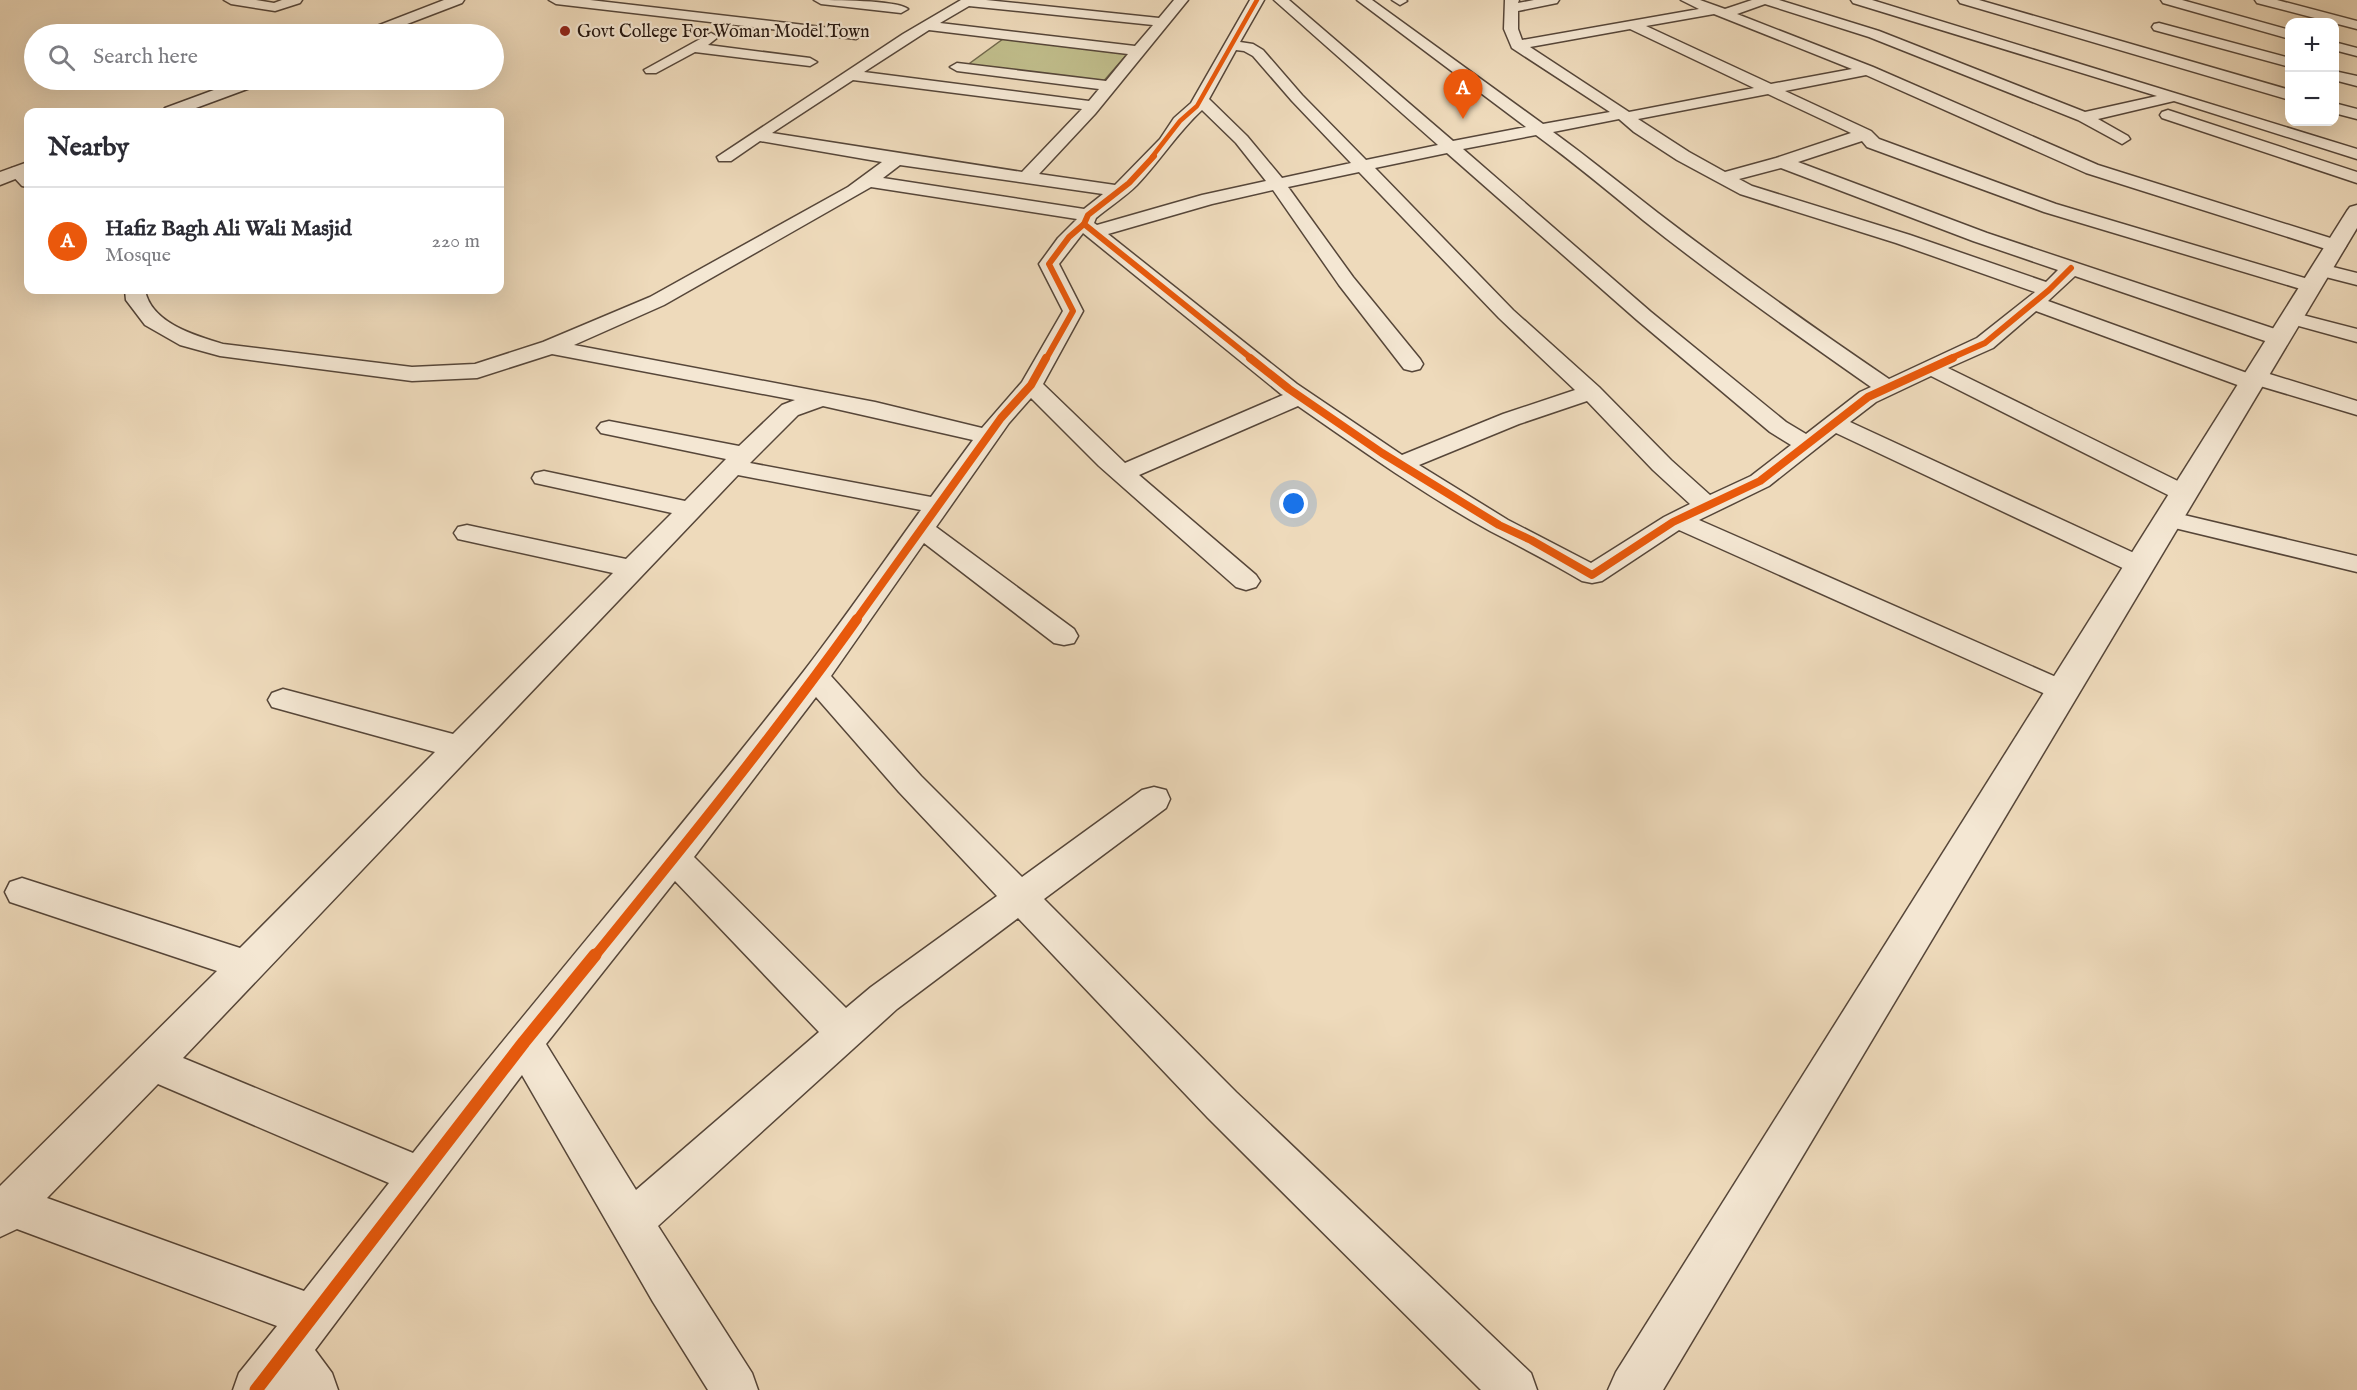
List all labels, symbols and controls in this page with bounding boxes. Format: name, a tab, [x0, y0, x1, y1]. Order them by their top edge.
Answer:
map controls	[2285, 18, 2339, 126]
button: +	[2285, 18, 2339, 72]
place label: Govt College For Woman Model Town	[577, 21, 870, 44]
search box	[24, 24, 504, 90]
marker: Govt College For Woman Model Town	[558, 24, 572, 38]
icon: search	[45, 41, 78, 74]
text: Search here	[93, 43, 198, 71]
pin: A	[1444, 70, 1482, 119]
button: −	[2285, 72, 2339, 126]
text: Nearby	[48, 131, 129, 164]
text: Hafiz Bagh Ali Wali Masjid	[105, 215, 352, 243]
text: A	[61, 229, 74, 254]
text: 220 m	[432, 229, 480, 254]
text: Mosque	[105, 243, 171, 268]
your location	[1279, 489, 1308, 518]

